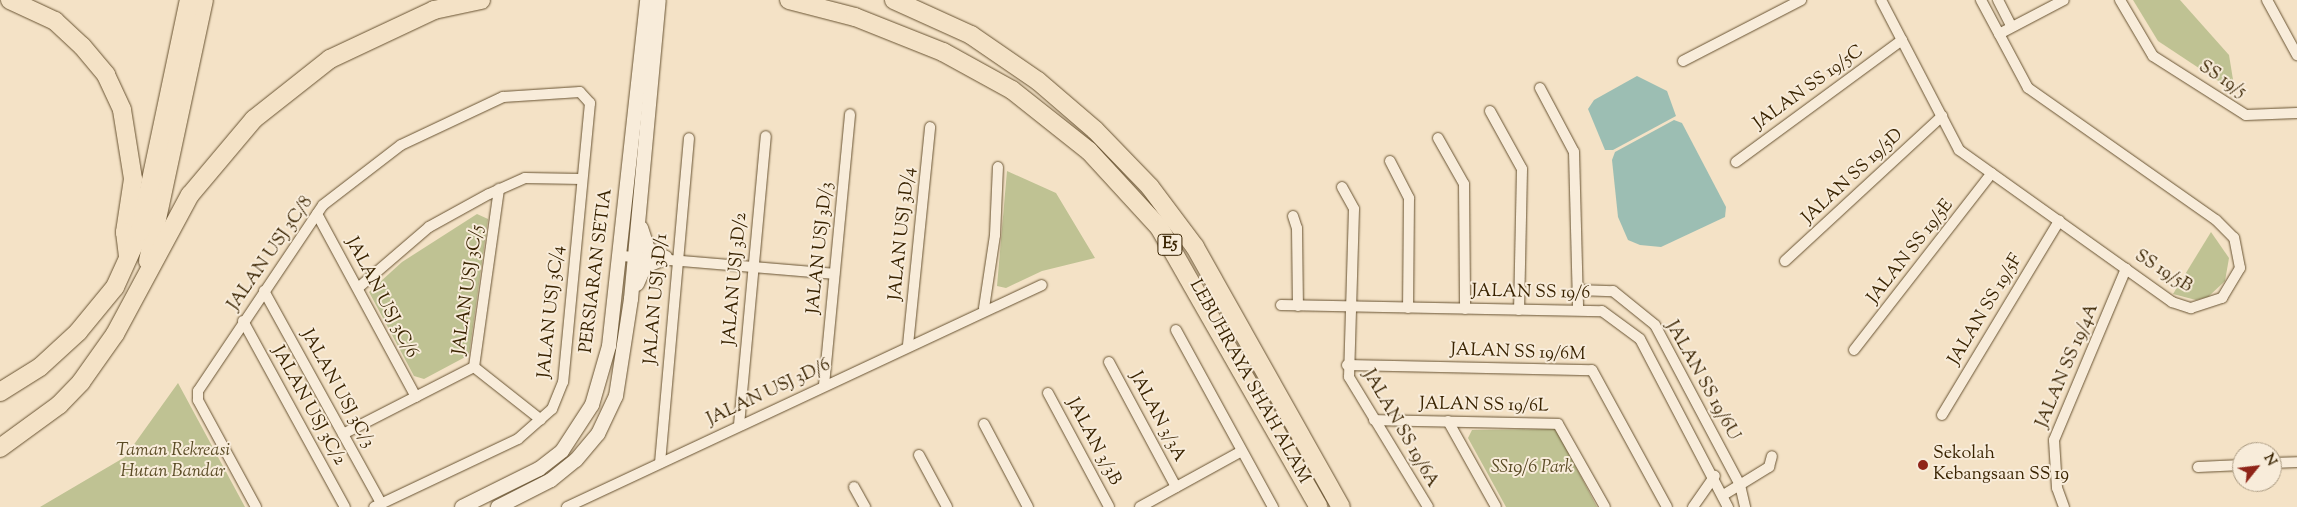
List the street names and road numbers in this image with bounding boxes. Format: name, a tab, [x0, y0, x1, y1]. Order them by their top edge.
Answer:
street label: JALAN SS 19/5C	[1750, 41, 1868, 135]
street label: SS 19/5	[2194, 57, 2250, 103]
street label: JALAN SS 19/5D	[1798, 125, 1908, 229]
street label: JALAN USJ 3D/4	[885, 167, 921, 301]
street label: JALAN USJ 3D/3	[803, 181, 839, 315]
street label: PERSIARAN SETIA	[576, 188, 618, 354]
street label: JALAN USJ 3C/8	[224, 193, 318, 315]
street label: JALAN SS 19/5E	[1863, 195, 1959, 309]
street label: JALAN USJ 3D/2	[719, 212, 753, 346]
street label: JALAN USJ 3C/5	[449, 224, 489, 356]
road number: E5	[1156, 232, 1184, 258]
street label: JALAN USJ 3D/1	[641, 233, 673, 365]
street label: JALAN USJ 3C/6	[340, 234, 422, 362]
street label: JALAN USJ 3C/4	[534, 245, 570, 379]
street label: SS 19/5B	[2130, 246, 2196, 298]
street label: JALAN SS 19/5F	[1944, 250, 2028, 370]
street label: LEBUHRAYA SHAH ALAM	[1184, 276, 1314, 488]
street label: JALAN SS 19/6	[1471, 281, 1591, 305]
street label: JALAN SS 19/4A	[2032, 301, 2104, 431]
street label: JALAN SS 19/6U	[1660, 317, 1744, 445]
street label: JALAN USJ 3C/3	[296, 326, 378, 452]
street label: JALAN SS 19/6M	[1450, 340, 1586, 366]
street label: JALAN USJ 3C/2	[266, 343, 350, 469]
street label: JALAN USJ 3D/6	[704, 355, 834, 431]
street label: JALAN SS 19/6A	[1357, 366, 1443, 492]
street label: JALAN 3/3A	[1124, 368, 1190, 466]
street label: JALAN SS 19/6L	[1419, 394, 1549, 418]
street label: JALAN 3/3B	[1061, 395, 1125, 489]

